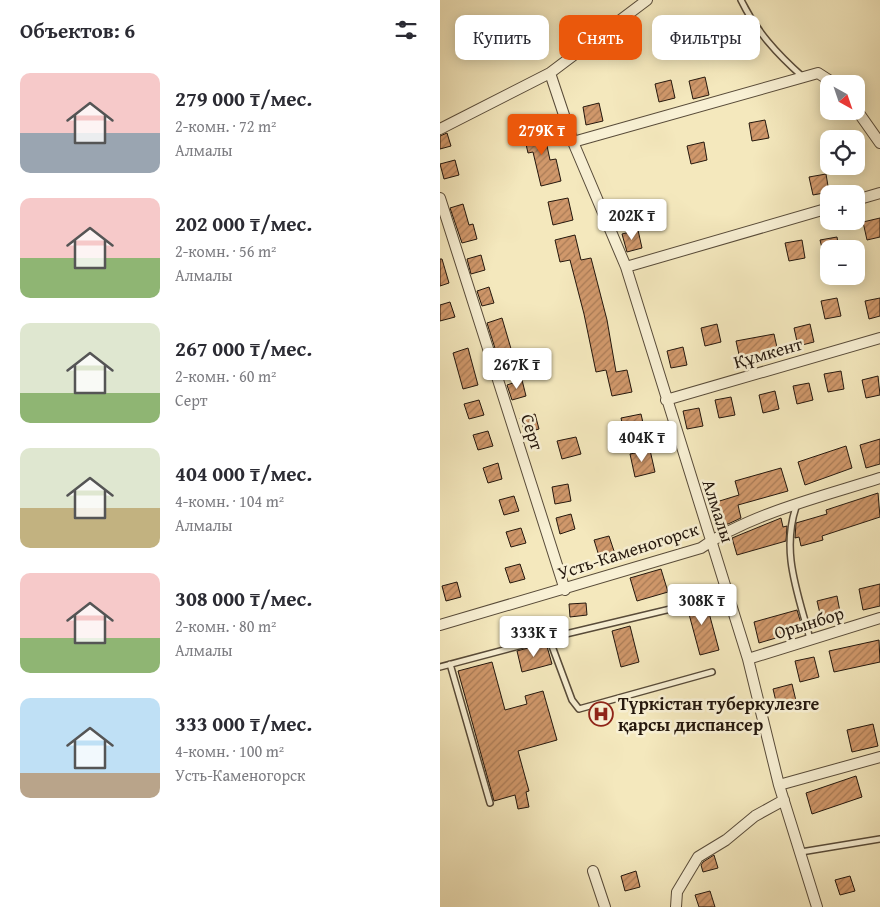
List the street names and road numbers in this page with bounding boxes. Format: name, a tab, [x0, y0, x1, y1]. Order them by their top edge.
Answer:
street label: Құмкент	[730, 330, 806, 375]
street label: Серт	[514, 410, 551, 454]
street label: Алмалы	[696, 476, 741, 546]
street label: Усть-Каменогорск	[554, 515, 702, 586]
street label: Орынбор	[771, 599, 847, 646]

